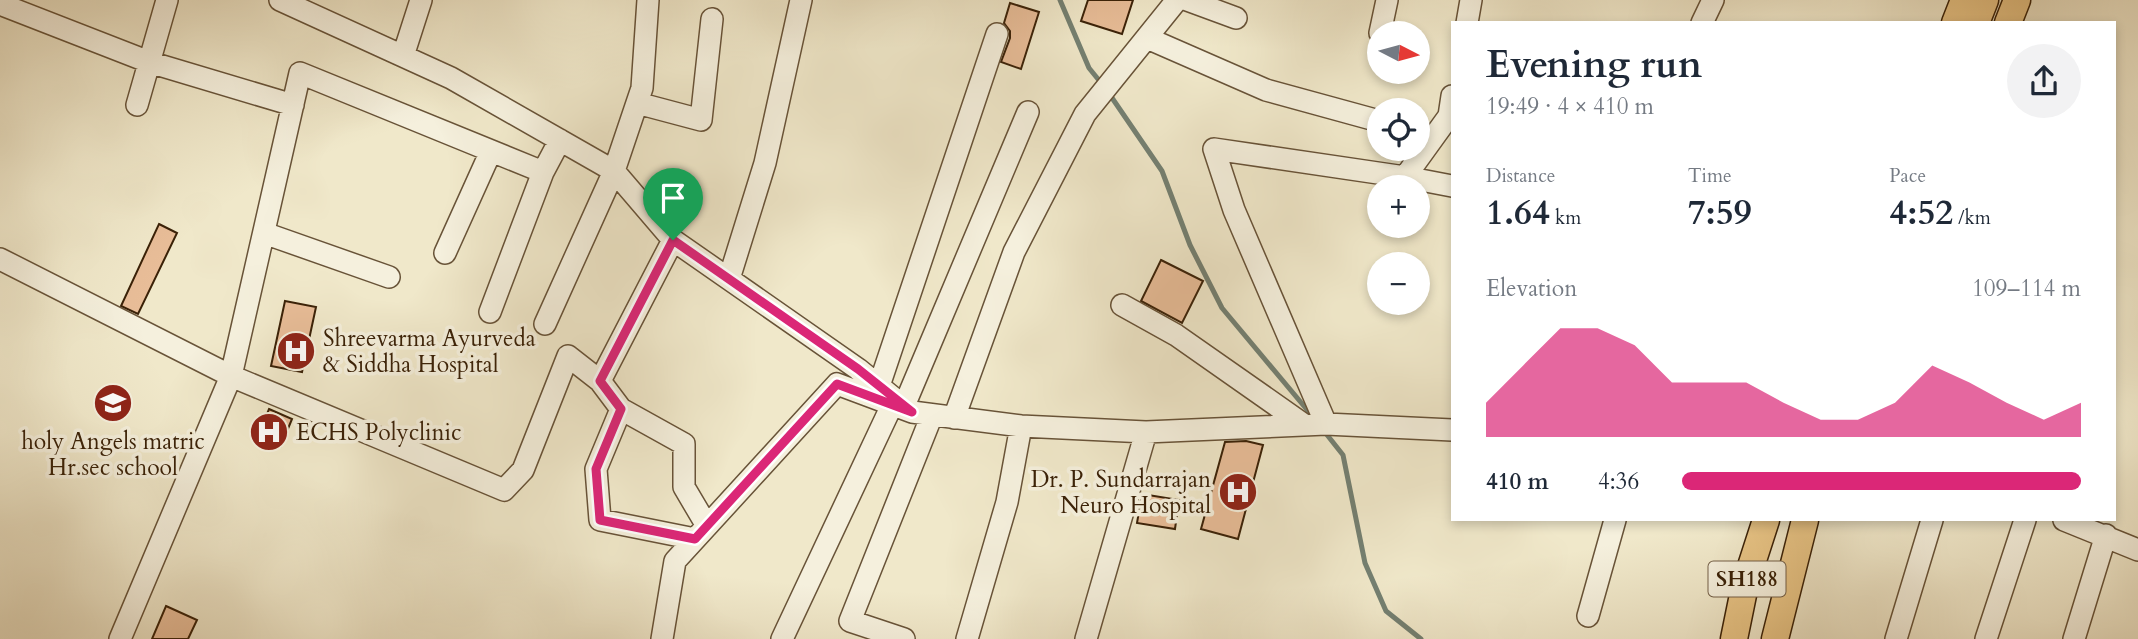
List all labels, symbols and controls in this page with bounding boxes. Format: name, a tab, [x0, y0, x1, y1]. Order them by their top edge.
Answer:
north arrow	[1367, 21, 1430, 84]
map controls	[1367, 21, 1430, 315]
text: Evening run	[1486, 39, 1702, 91]
button: share	[2007, 44, 2081, 118]
text: 19:49 · 4 × 410 m	[1486, 91, 1654, 122]
button: locate	[1367, 98, 1430, 161]
text: Distance	[1486, 163, 1555, 189]
text: Time	[1688, 163, 1732, 189]
text: Pace	[1889, 163, 1926, 189]
pin	[643, 168, 703, 240]
button: +	[1367, 175, 1430, 238]
icon: arrive	[654, 179, 692, 217]
text: 1.64	[1486, 189, 1550, 237]
text: 7:59	[1688, 189, 1752, 237]
text: 4:52	[1889, 189, 1953, 237]
text: km	[1550, 205, 1581, 231]
text: /km	[1953, 205, 1991, 231]
button: −	[1367, 252, 1430, 315]
text: Elevation	[1486, 273, 1577, 304]
text: 109–114 m	[1972, 273, 2081, 304]
place label: Shreevarma Ayurveda & Siddha Hospital	[323, 323, 536, 380]
hospital icon: Shreevarma Ayurveda & Siddha Hospital	[275, 330, 317, 372]
school or university icon: holy Angels matric Hr.sec school	[92, 382, 134, 424]
hospital icon: ECHS Polyclinic	[248, 411, 290, 453]
place label: ECHS Polyclinic	[296, 417, 462, 448]
place label: holy Angels matric Hr.sec school	[21, 426, 205, 483]
place label: Dr. P. Sundarrajan Neuro Hospital	[1031, 464, 1211, 521]
text: 410 m	[1486, 466, 1549, 497]
text: 4:36	[1598, 466, 1639, 497]
hospital icon: Dr. P. Sundarrajan Neuro Hospital	[1217, 471, 1259, 513]
road number: SH188	[1708, 562, 1786, 596]

